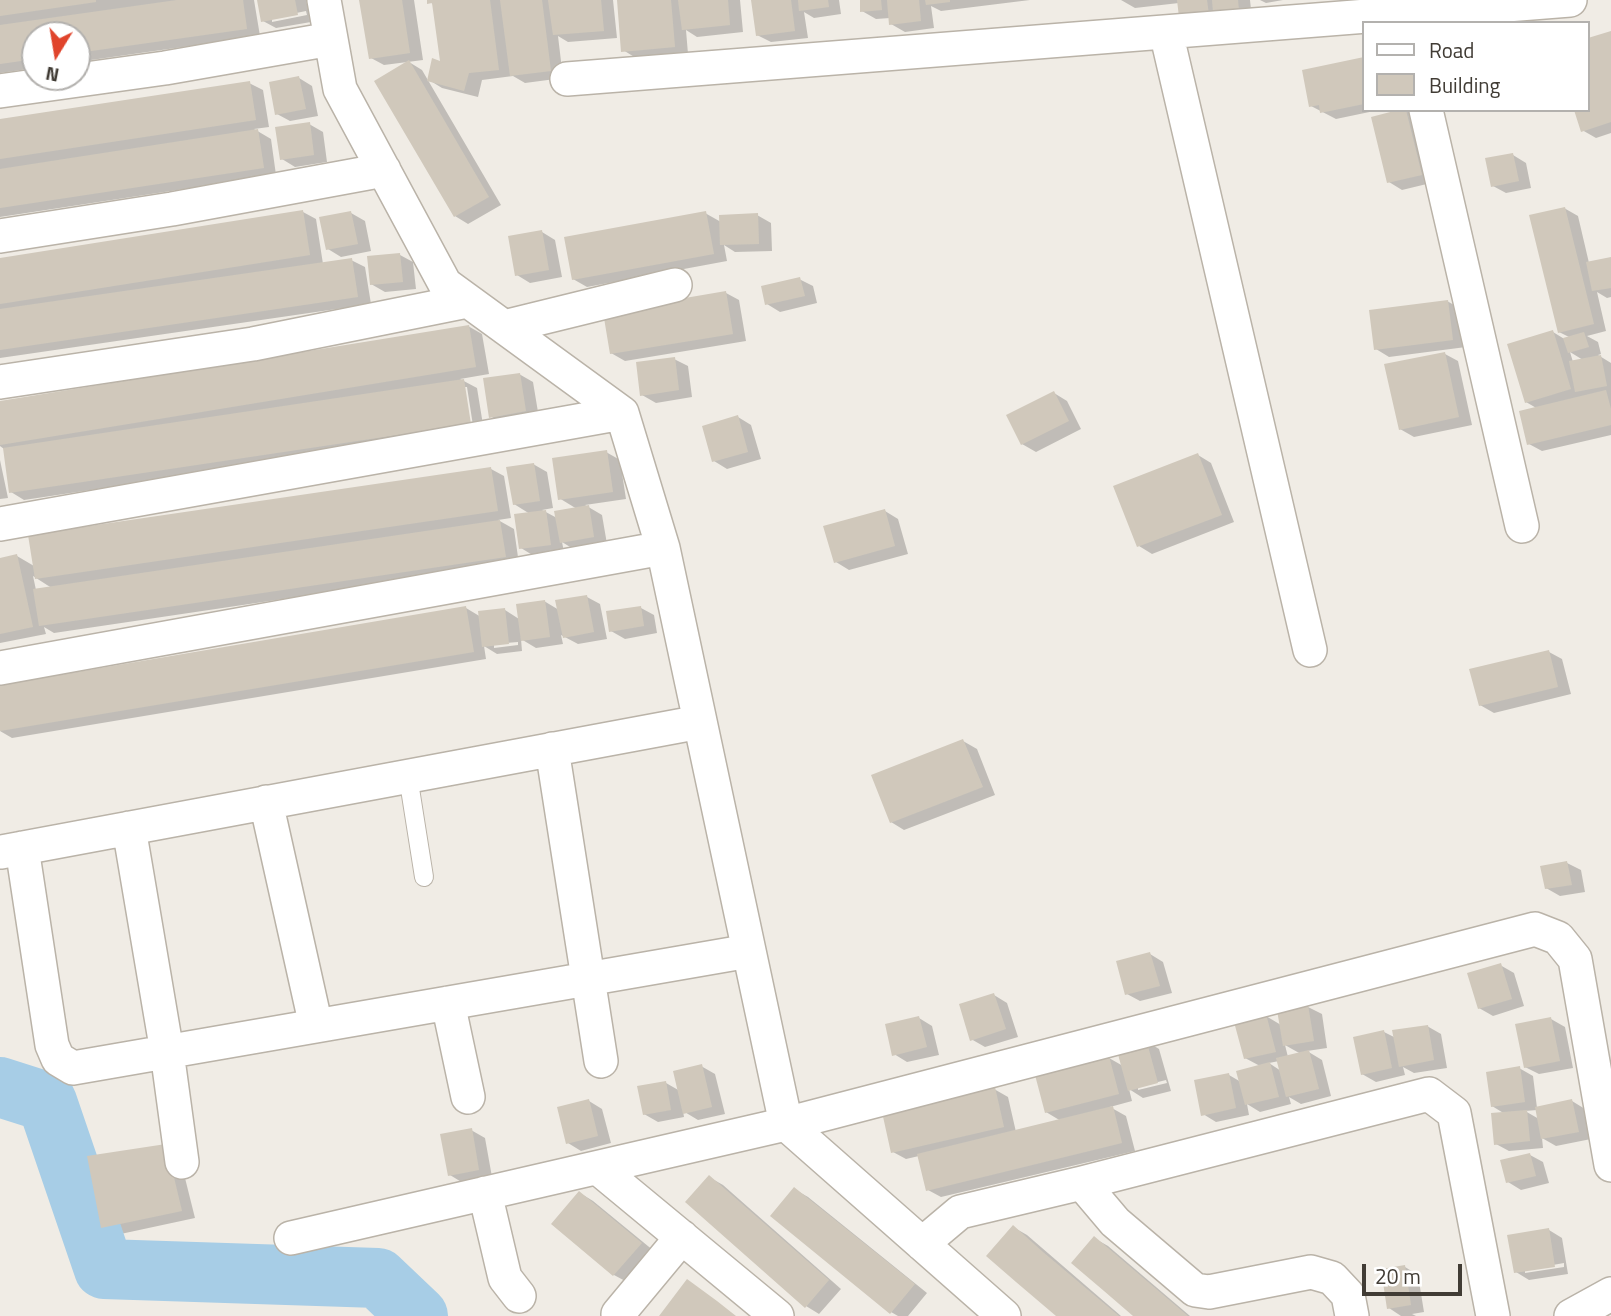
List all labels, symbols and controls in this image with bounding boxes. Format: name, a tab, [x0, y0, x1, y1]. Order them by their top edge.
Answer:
north arrow	[21, 21, 91, 91]
legend	[1362, 21, 1590, 112]
text: Road	[1429, 34, 1474, 66]
text: N	[43, 60, 62, 91]
text: Building	[1429, 69, 1500, 101]
scale bar	[1366, 1250, 1466, 1294]
text: 20 m	[1375, 1260, 1421, 1292]

